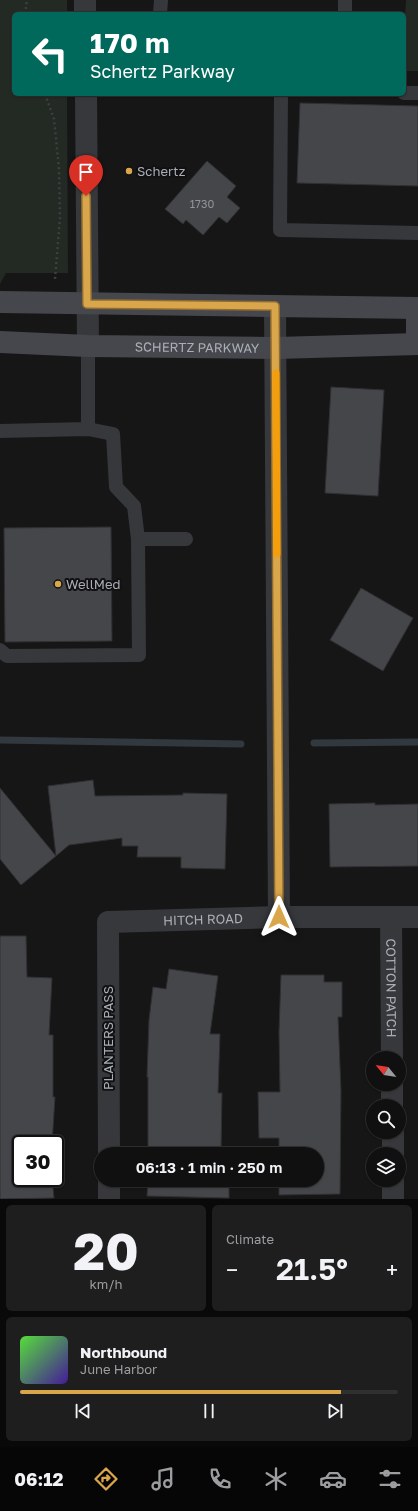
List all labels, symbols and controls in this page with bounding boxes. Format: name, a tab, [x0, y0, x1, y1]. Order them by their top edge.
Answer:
text: 170 m	[90, 26, 169, 59]
icon: left	[24, 28, 76, 80]
text: Schertz Parkway	[90, 60, 235, 82]
pin	[69, 155, 103, 196]
icon: arrive	[75, 161, 97, 183]
place label: Schertz	[137, 163, 186, 179]
marker: Schertz	[124, 166, 134, 176]
house number: 1730	[190, 197, 214, 210]
street label: SCHERTZ PARKWAY	[135, 338, 260, 356]
place label: WellMed	[66, 576, 121, 592]
marker: WellMed	[53, 579, 63, 589]
position arrow	[258, 896, 300, 938]
street label: HITCH ROAD	[163, 910, 243, 928]
street label: COTTON PATCH	[383, 938, 400, 1038]
street label: PLANTERS PASS	[100, 986, 116, 1090]
north arrow	[366, 1051, 406, 1091]
map controls	[366, 1051, 406, 1187]
button: search	[366, 1099, 406, 1139]
speed limit sign: 30	[12, 1135, 64, 1187]
button: layers	[366, 1147, 406, 1187]
text: 06:13 · 1 min · 250 m	[136, 1158, 282, 1176]
text: 20	[73, 1219, 139, 1281]
text: Climate	[226, 1231, 274, 1247]
text: 21.5°	[276, 1251, 348, 1287]
text: −	[226, 1256, 238, 1283]
text: +	[386, 1256, 398, 1283]
text: km/h	[89, 1276, 123, 1292]
text: Northbound	[80, 1343, 167, 1361]
text: June Harbor	[80, 1361, 157, 1377]
icon: previous	[72, 1400, 94, 1422]
icon: pause	[198, 1400, 220, 1422]
icon: next	[324, 1400, 346, 1422]
icon: directions	[92, 1465, 120, 1493]
icon: music	[149, 1465, 177, 1493]
icon: phone	[206, 1465, 234, 1493]
icon: climate	[262, 1465, 290, 1493]
icon: car	[319, 1465, 347, 1493]
icon: filters	[376, 1465, 404, 1493]
text: 06:12	[14, 1468, 63, 1490]

